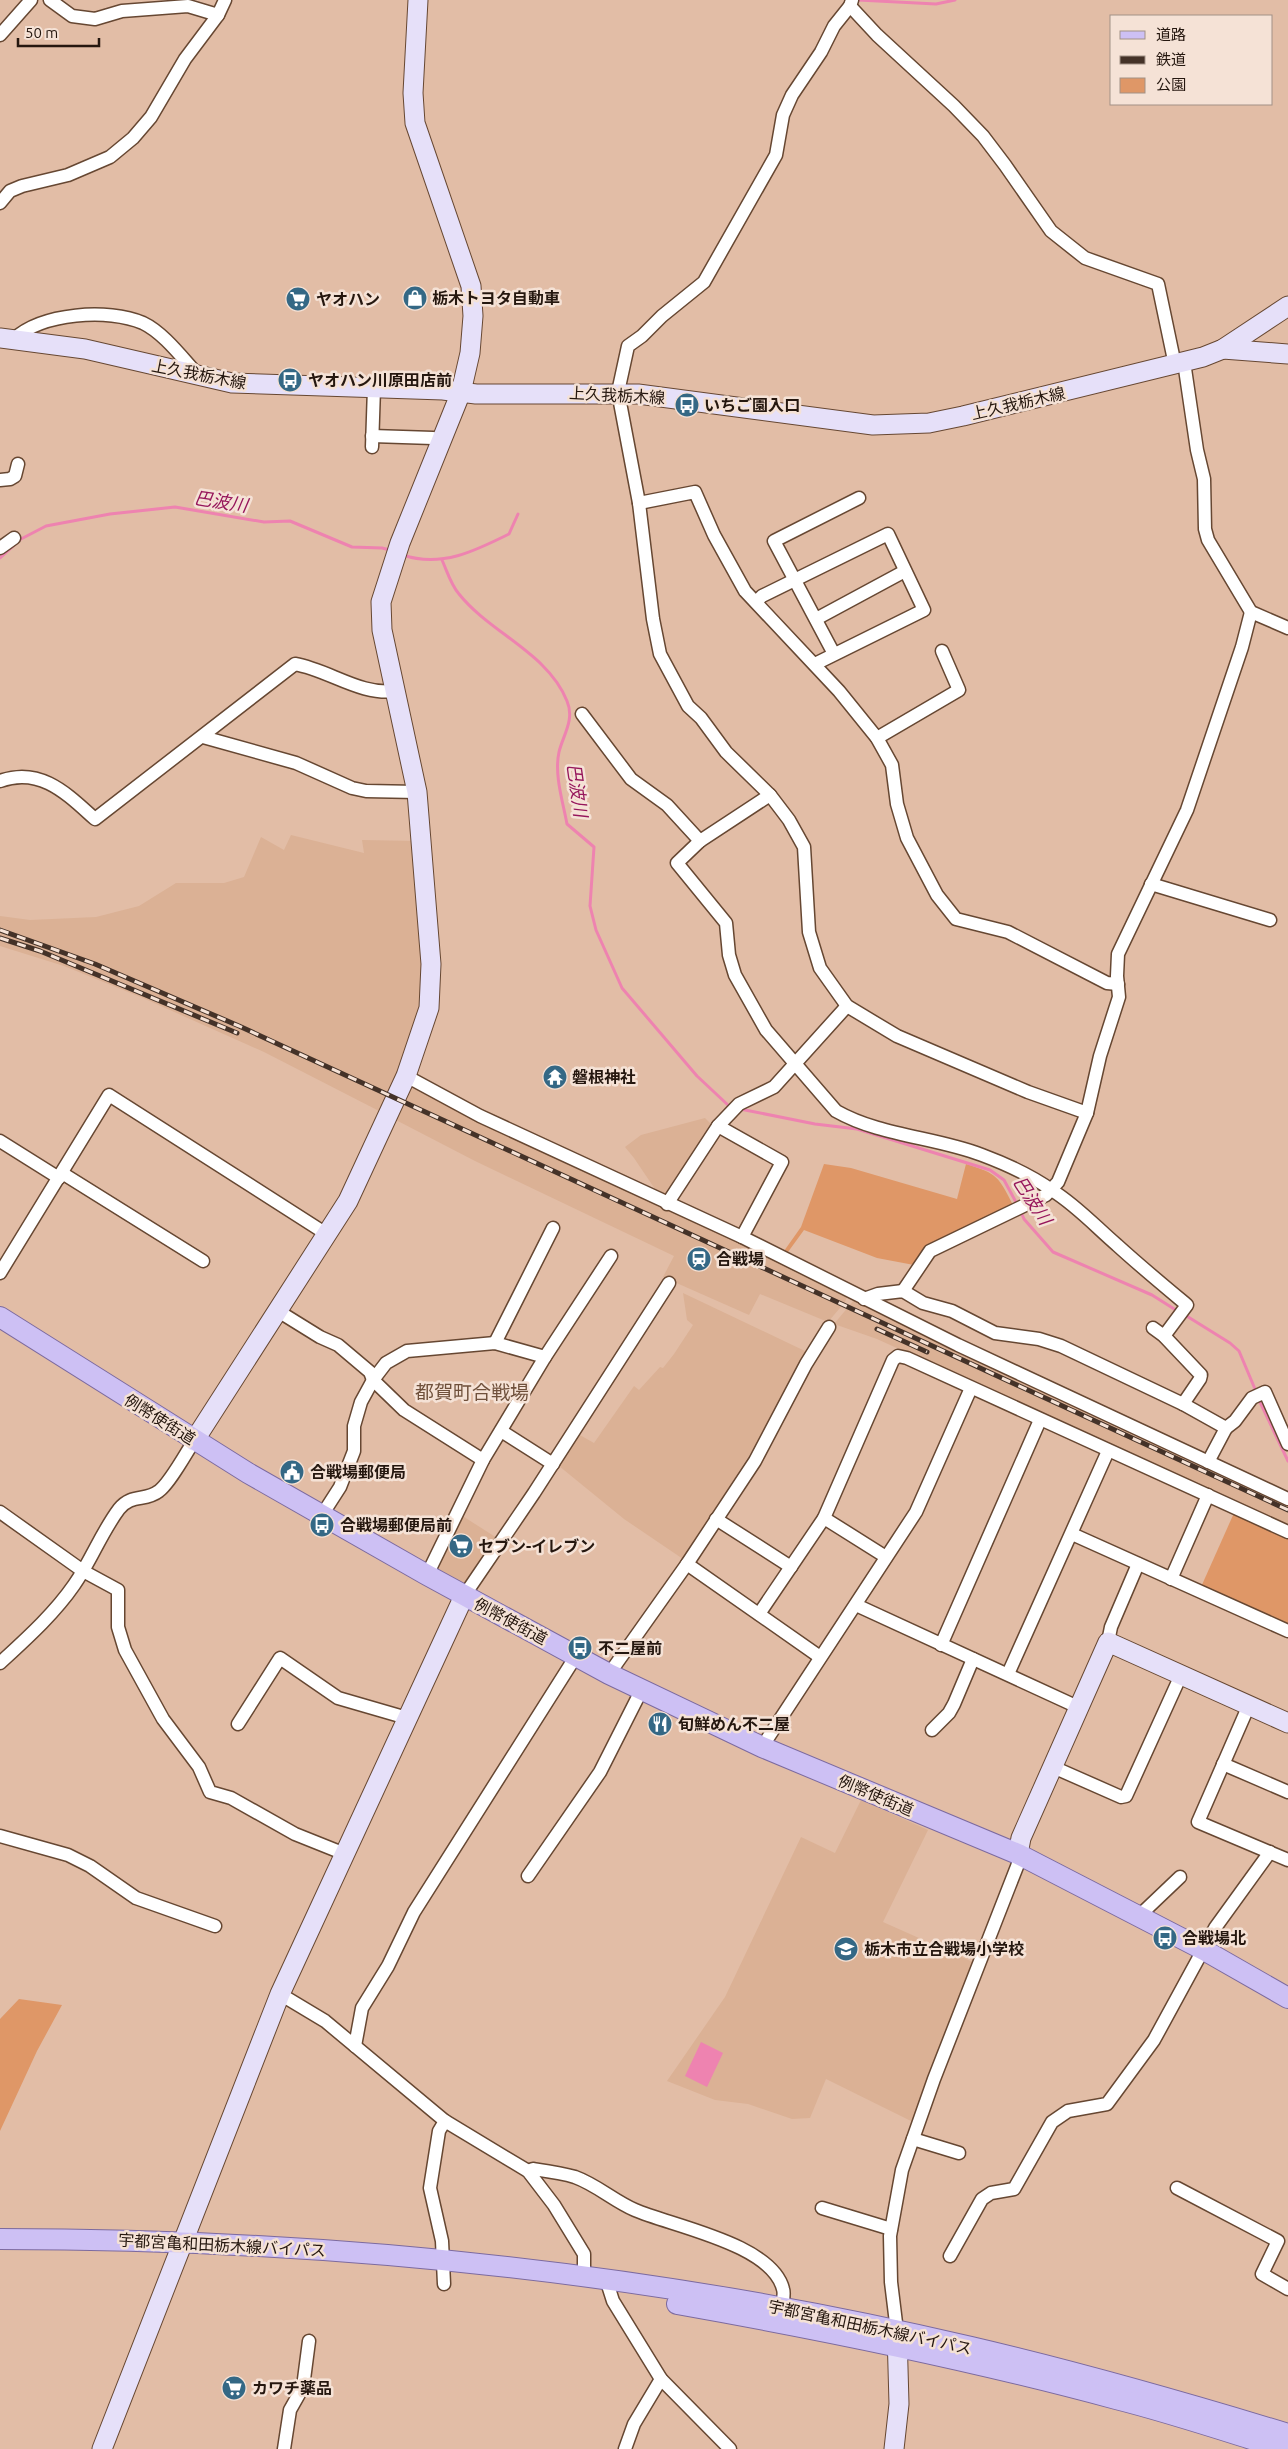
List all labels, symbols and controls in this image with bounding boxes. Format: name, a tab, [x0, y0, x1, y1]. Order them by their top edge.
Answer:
scale bar	[18, 15, 99, 47]
legend	[1110, 15, 1273, 105]
text: 50 m	[25, 24, 58, 41]
text: 道路	[1156, 26, 1186, 43]
text: 鉄道	[1156, 51, 1186, 68]
text: 公園	[1156, 76, 1186, 93]
shop icon: 栃木トヨタ自動車	[402, 285, 428, 311]
supermarket icon: ヤオハン	[285, 286, 311, 312]
place label: 栃木トヨタ自動車	[432, 289, 560, 307]
place label: ヤオハン	[316, 290, 380, 308]
street label: 上久我栃木線	[150, 356, 248, 392]
bus stop icon: ヤオハン川原田店前	[277, 367, 303, 393]
place label: ヤオハン川原田店前	[308, 371, 452, 389]
street label: 上久我栃木線	[569, 383, 665, 407]
street label: 上久我栃木線	[969, 383, 1067, 423]
bus stop icon: いちご園入口	[674, 392, 700, 418]
place label: いちご園入口	[704, 396, 800, 414]
water label: 巴波川	[193, 487, 251, 515]
water label: 巴波川	[564, 762, 592, 820]
temple icon: 磐根神社	[542, 1064, 568, 1090]
place label: 磐根神社	[572, 1068, 636, 1086]
water label: 巴波川	[1010, 1172, 1057, 1230]
station icon: 合戦場	[686, 1246, 712, 1272]
place label: 合戦場	[716, 1250, 764, 1268]
district label: 都賀町合戦場	[415, 1381, 529, 1403]
street label: 例幣使街道	[121, 1390, 199, 1448]
public building icon: 合戦場郵便局	[279, 1459, 305, 1485]
place label: 合戦場郵便局	[310, 1463, 406, 1481]
bus stop icon: 合戦場郵便局前	[309, 1512, 335, 1538]
place label: 合戦場郵便局前	[340, 1516, 452, 1534]
supermarket icon: セブン-イレブン	[448, 1533, 474, 1559]
place label: セブン-イレブン	[478, 1537, 595, 1555]
street label: 例幣使街道	[471, 1594, 551, 1648]
bus stop icon: 不二屋前	[567, 1635, 593, 1661]
place label: 不二屋前	[598, 1639, 662, 1657]
restaurant icon: 旬鮮めん不二屋	[647, 1711, 673, 1737]
place label: 旬鮮めん不二屋	[678, 1715, 790, 1733]
street label: 例幣使街道	[836, 1771, 916, 1819]
bus stop icon: 合戦場北	[1152, 1925, 1178, 1951]
place label: 合戦場北	[1182, 1929, 1246, 1947]
school or university icon: 栃木市立合戦場小学校	[833, 1936, 859, 1962]
place label: 栃木市立合戦場小学校	[864, 1940, 1024, 1958]
street label: 宇都宮亀和田栃木線バイパス	[118, 2231, 326, 2259]
street label: 宇都宮亀和田栃木線バイパス	[767, 2297, 973, 2357]
supermarket icon: カワチ薬品	[221, 2375, 247, 2401]
place label: カワチ薬品	[252, 2379, 332, 2397]

